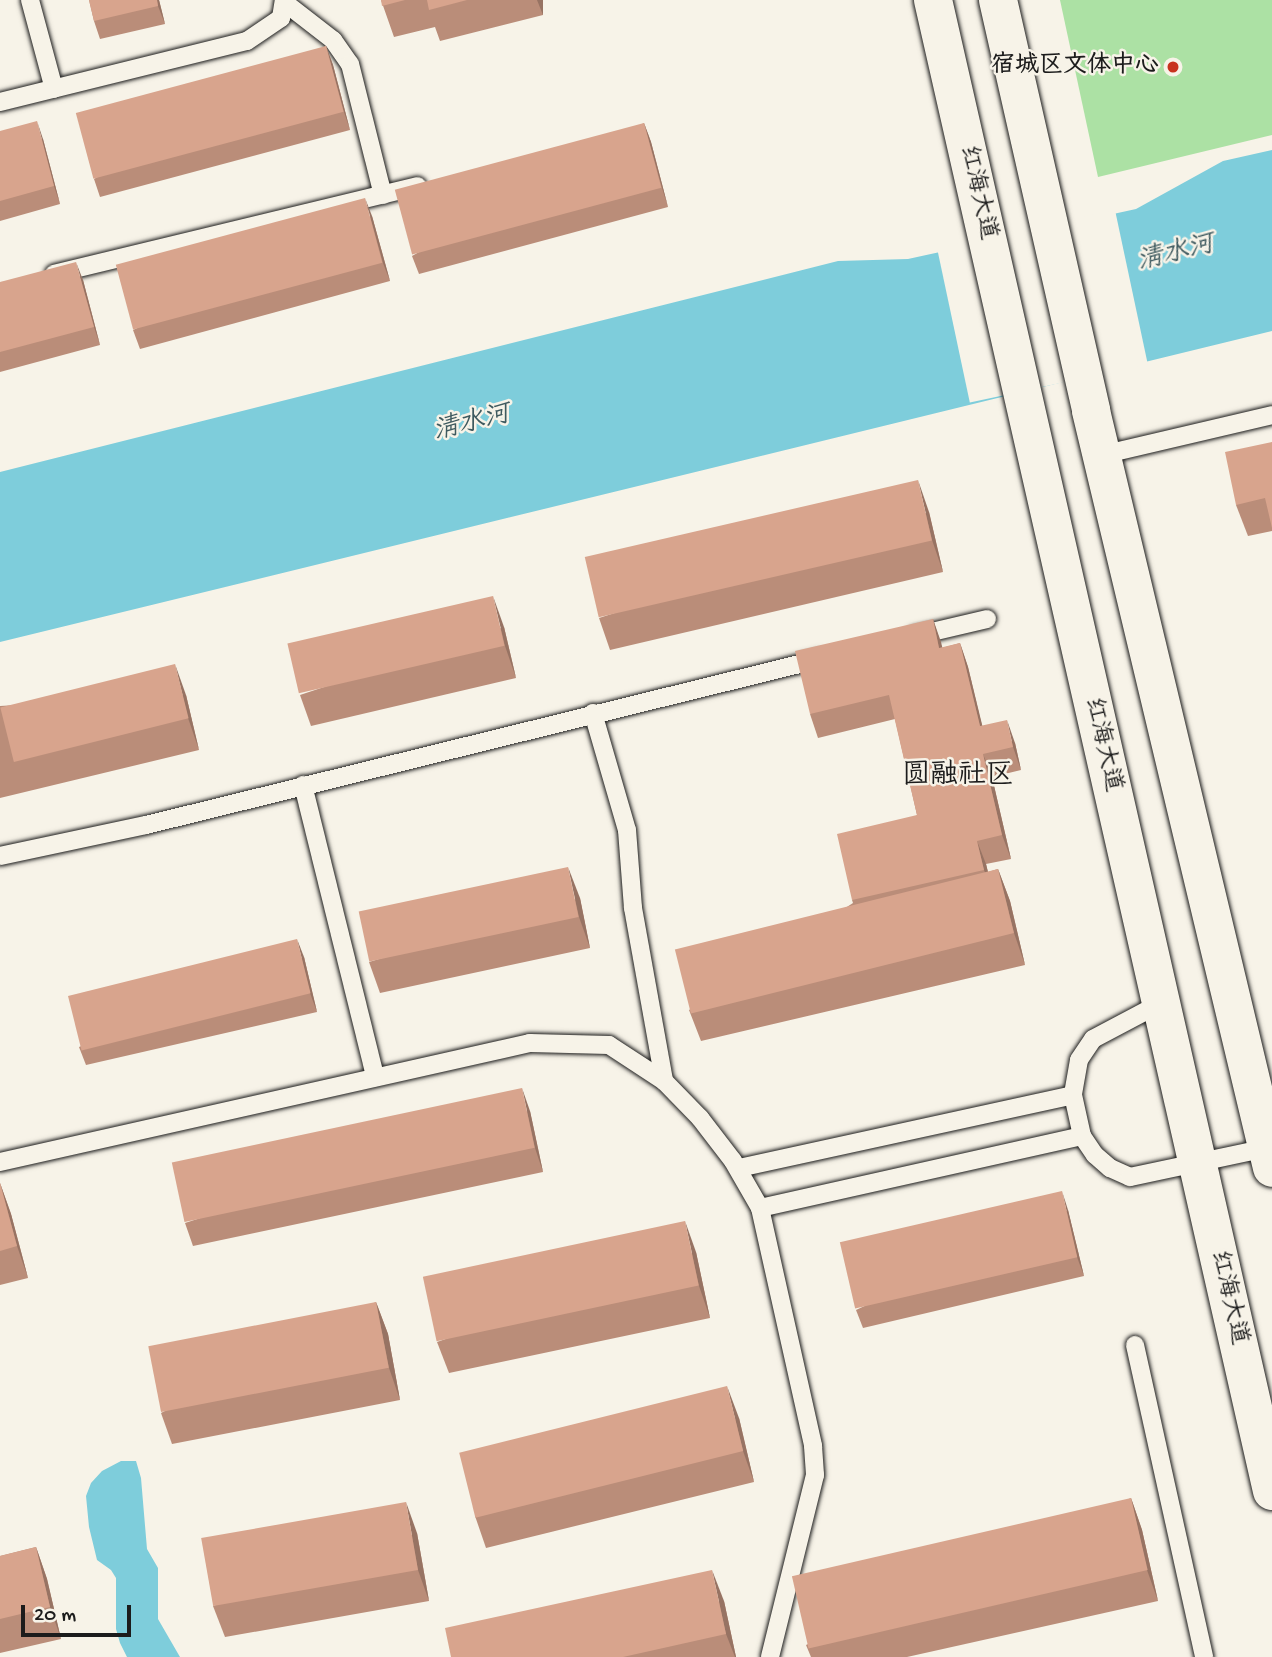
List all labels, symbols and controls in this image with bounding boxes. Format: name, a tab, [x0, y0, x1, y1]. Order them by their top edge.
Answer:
place label: 宿城区文体中心	[991, 53, 1159, 81]
marker: 宿城区文体中心	[1165, 59, 1181, 75]
street label: 红海大道	[952, 143, 1002, 243]
water label: 清水河	[1134, 230, 1218, 280]
water label: 清水河	[430, 400, 514, 450]
street label: 红海大道	[1077, 695, 1127, 795]
district label: 圆融社区	[902, 760, 1014, 794]
street label: 红海大道	[1203, 1248, 1253, 1348]
scale bar	[24, 1590, 135, 1634]
text: 20 m	[34, 1604, 76, 1629]

